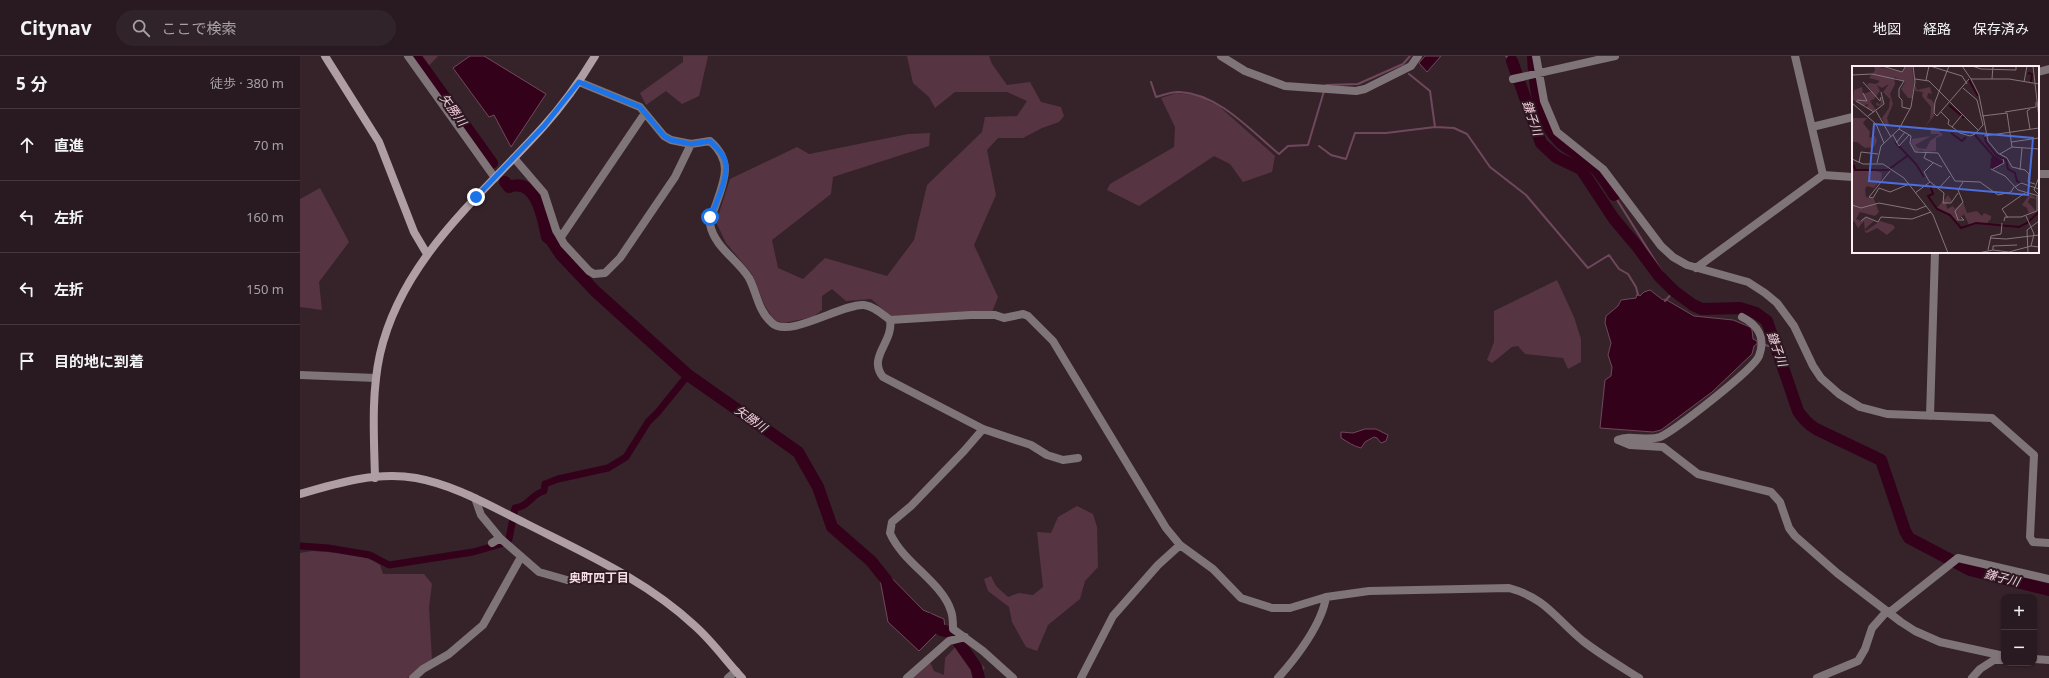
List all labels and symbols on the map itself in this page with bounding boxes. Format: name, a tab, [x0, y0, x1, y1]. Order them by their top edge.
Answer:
inset map	[1852, 66, 2039, 253]
water label: 矢勝川	[436, 90, 472, 131]
water label: 鎌子川	[1519, 98, 1547, 140]
route end	[467, 188, 485, 206]
route start	[701, 208, 719, 226]
water label: 鎌子川	[1763, 329, 1792, 371]
water label: 矢勝川	[732, 401, 773, 437]
water label: 鎌子川	[1983, 565, 2024, 591]
district label: 奥町四丁目	[569, 569, 629, 586]

